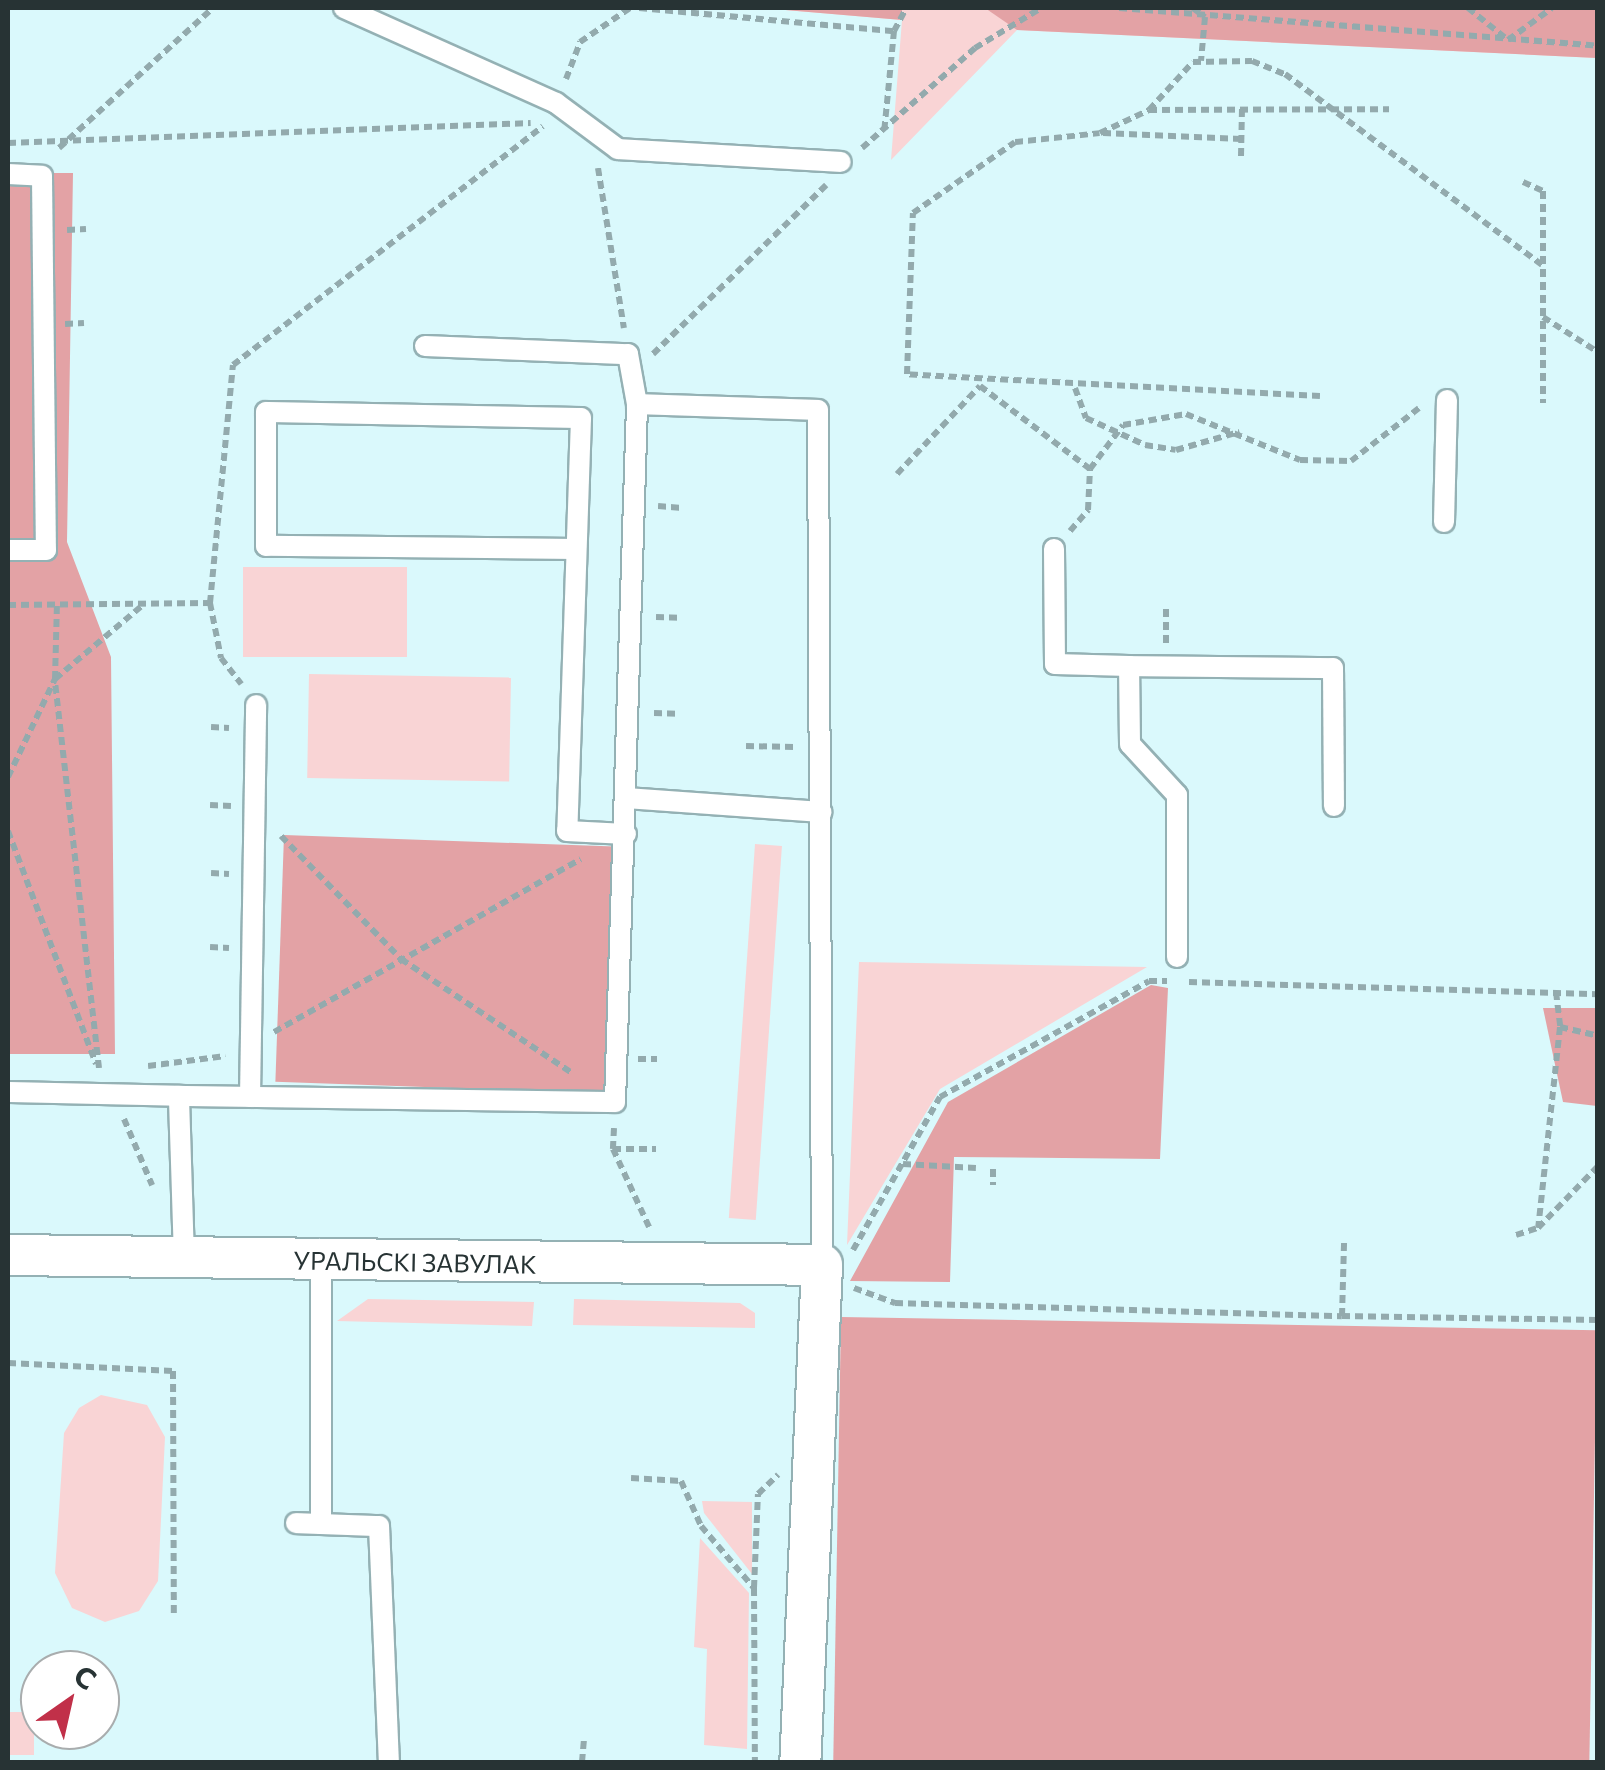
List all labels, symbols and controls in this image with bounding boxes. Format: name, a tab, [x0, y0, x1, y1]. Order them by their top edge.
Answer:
street label: УРАЛЬСКІ ЗАВУЛАК	[293, 1245, 537, 1279]
north arrow	[20, 1650, 120, 1750]
text: С	[68, 1657, 103, 1696]

